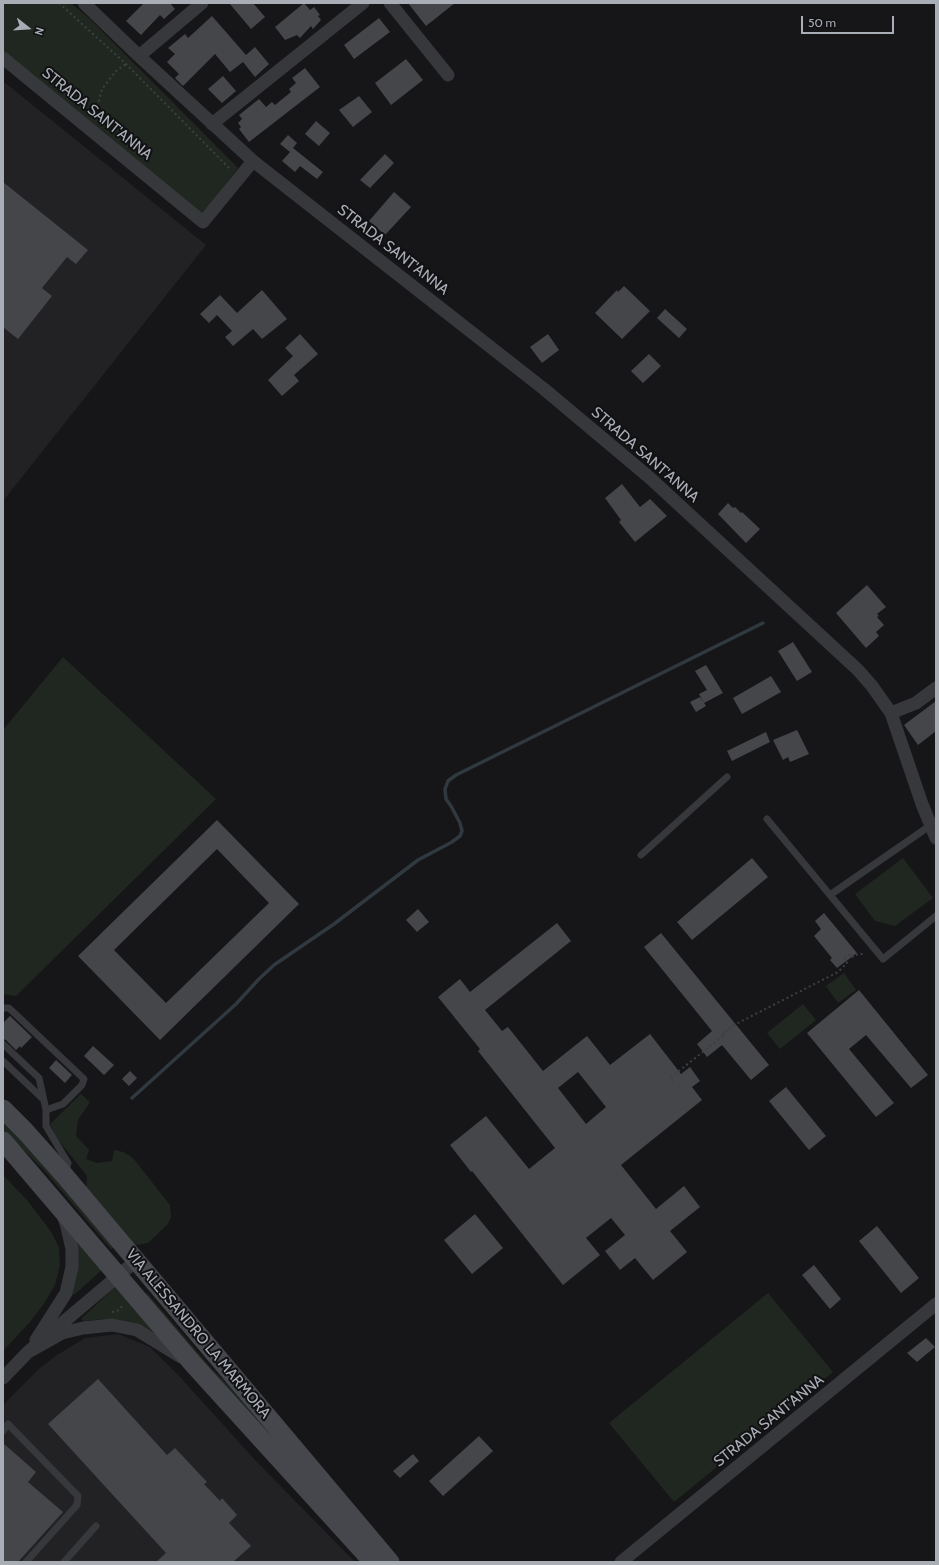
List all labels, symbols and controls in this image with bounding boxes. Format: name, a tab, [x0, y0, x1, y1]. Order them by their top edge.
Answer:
north arrow	[8, 8, 48, 48]
scale bar	[803, 8, 896, 34]
text: 50 m	[808, 15, 836, 30]
text: N	[32, 26, 47, 37]
street label: STRADA SANT'ANNA	[38, 64, 156, 164]
street label: STRADA SANT'ANNA	[334, 201, 452, 299]
street label: STRADA SANT'ANNA	[588, 403, 702, 507]
street label: VIA ALESSANDRO LA MARMORA	[122, 1246, 274, 1422]
street label: STRADA SANT'ANNA	[710, 1371, 828, 1471]

